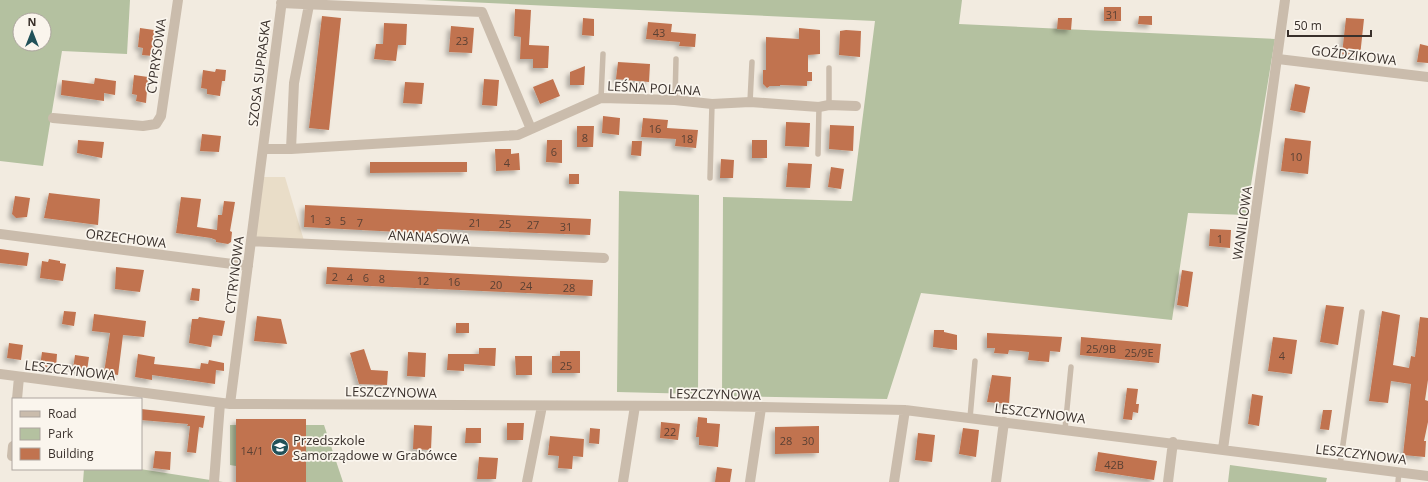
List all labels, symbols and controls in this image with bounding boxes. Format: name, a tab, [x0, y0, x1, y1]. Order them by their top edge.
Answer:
house number: 31	[1106, 7, 1118, 22]
north arrow	[12, 12, 52, 52]
scale bar	[1288, 12, 1371, 38]
text: N	[28, 14, 36, 29]
street label: CYPRYSOWA	[142, 16, 170, 95]
text: 50 m	[1294, 17, 1322, 34]
street label: SZOSA SUPRASKA	[244, 18, 275, 127]
house number: 43	[653, 25, 665, 40]
house number: 23	[456, 33, 468, 48]
street label: GOŹDZIKOWA	[1310, 41, 1398, 69]
street label: LEŚNA POLANA	[607, 77, 702, 99]
house number: 16	[649, 121, 661, 136]
house number: 8	[582, 130, 588, 145]
house number: 18	[681, 131, 693, 146]
house number: 6	[551, 144, 557, 159]
house number: 10	[1290, 149, 1302, 164]
house number: 4	[504, 155, 511, 170]
street label: WANILIOWA	[1228, 184, 1256, 261]
house number: 1	[310, 211, 316, 226]
house number: 3	[325, 213, 331, 228]
house number: 5	[340, 213, 346, 228]
house number: 7	[357, 215, 363, 230]
house number: 21	[469, 215, 481, 230]
house number: 25	[499, 216, 511, 231]
house number: 27	[527, 217, 539, 232]
house number: 31	[560, 219, 572, 234]
street label: ORZECHOWA	[85, 224, 168, 252]
street label: ANANASOWA	[388, 226, 471, 248]
house number: 1	[1217, 231, 1223, 246]
street label: CYTRYNOWA	[220, 234, 248, 315]
house number: 2	[332, 269, 338, 284]
house number: 4	[347, 270, 354, 285]
house number: 6	[363, 270, 369, 285]
house number: 8	[379, 271, 385, 286]
house number: 12	[417, 273, 429, 288]
house number: 16	[448, 274, 460, 289]
house number: 20	[490, 277, 502, 292]
house number: 24	[520, 278, 533, 293]
house number: 28	[563, 280, 575, 295]
house number: 25/9B	[1086, 341, 1116, 356]
house number: 25/9E	[1124, 345, 1154, 360]
house number: 4	[1279, 348, 1286, 363]
street label: LESZCZYNOWA	[23, 355, 117, 385]
house number: 25	[560, 358, 572, 373]
street label: LESZCZYNOWA	[345, 382, 438, 402]
street label: LESZCZYNOWA	[669, 384, 762, 404]
legend	[12, 398, 142, 470]
street label: LESZCZYNOWA	[993, 398, 1087, 428]
text: Road	[48, 405, 77, 422]
house number: 22	[664, 424, 676, 439]
text: Park	[48, 425, 74, 442]
place label: Przedszkole Samorządowe w Grabówce	[293, 431, 457, 464]
house number: 28	[780, 433, 792, 448]
house number: 30	[802, 433, 814, 448]
school or university icon: Przedszkole Samorządowe w Grabówce	[270, 437, 290, 457]
street label: LESZCZYNOWA	[1314, 439, 1408, 469]
house number: 14/1	[241, 443, 263, 458]
text: Building	[48, 445, 94, 462]
house number: 42B	[1104, 457, 1124, 472]

